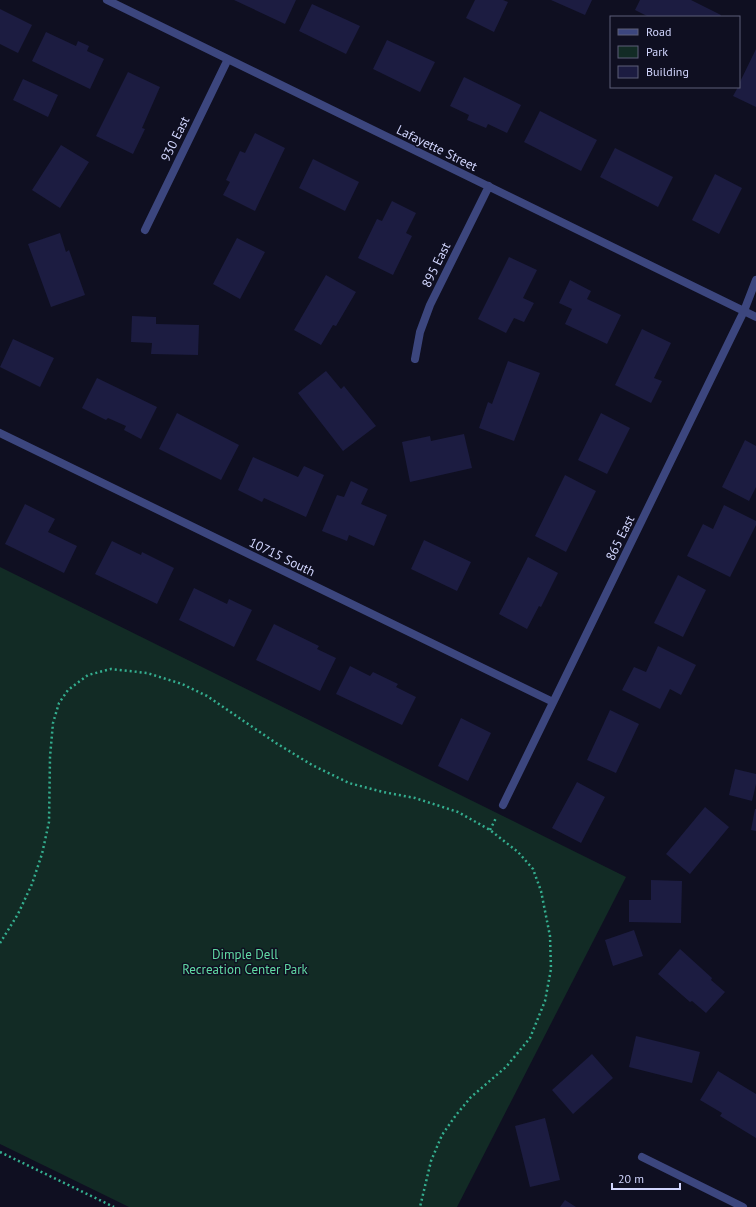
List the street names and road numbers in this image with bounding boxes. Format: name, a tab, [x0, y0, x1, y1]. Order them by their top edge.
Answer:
street label: 930 East	[157, 113, 193, 164]
street label: Lafayette Street	[394, 121, 481, 175]
street label: 895 East	[418, 239, 454, 290]
street label: 865 East	[602, 512, 638, 563]
street label: 10715 South	[246, 534, 318, 580]

